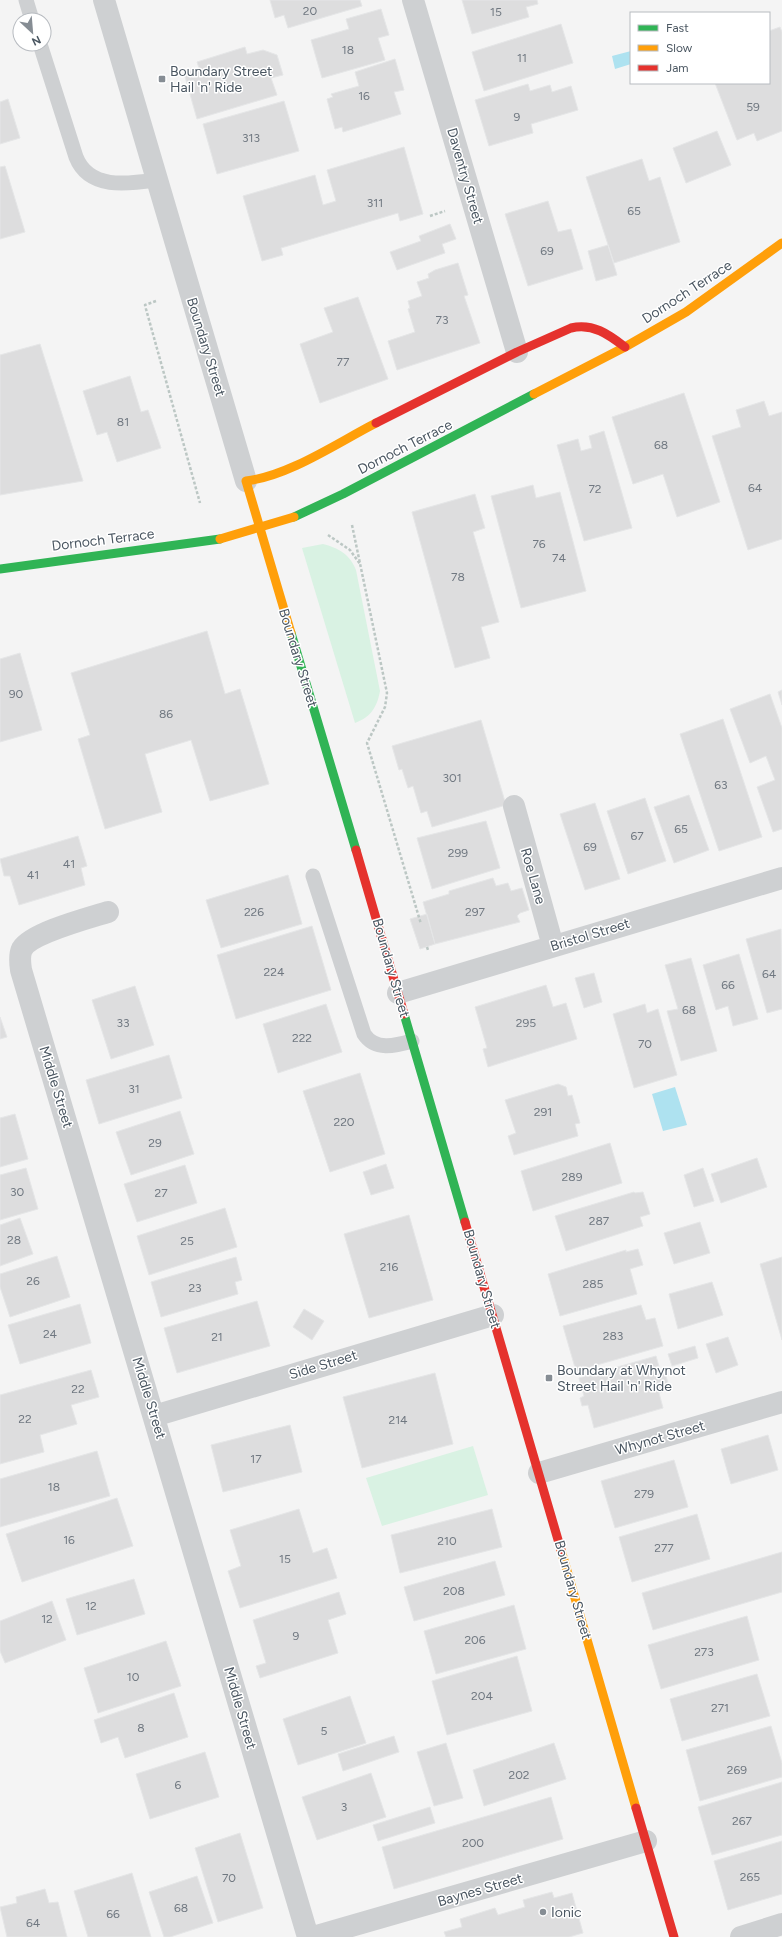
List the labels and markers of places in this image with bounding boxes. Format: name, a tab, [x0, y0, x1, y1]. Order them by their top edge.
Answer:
place label: Boundary Street Hail 'n' Ride	[170, 63, 272, 96]
marker: Boundary Street Hail 'n' Ride	[157, 74, 167, 84]
place label: Boundary at Whynot Street Hail 'n' Ride	[557, 1362, 686, 1395]
marker: Boundary at Whynot Street Hail 'n' Ride	[544, 1373, 554, 1383]
place label: Ionic	[551, 1904, 582, 1921]
marker: Ionic	[538, 1907, 548, 1917]

